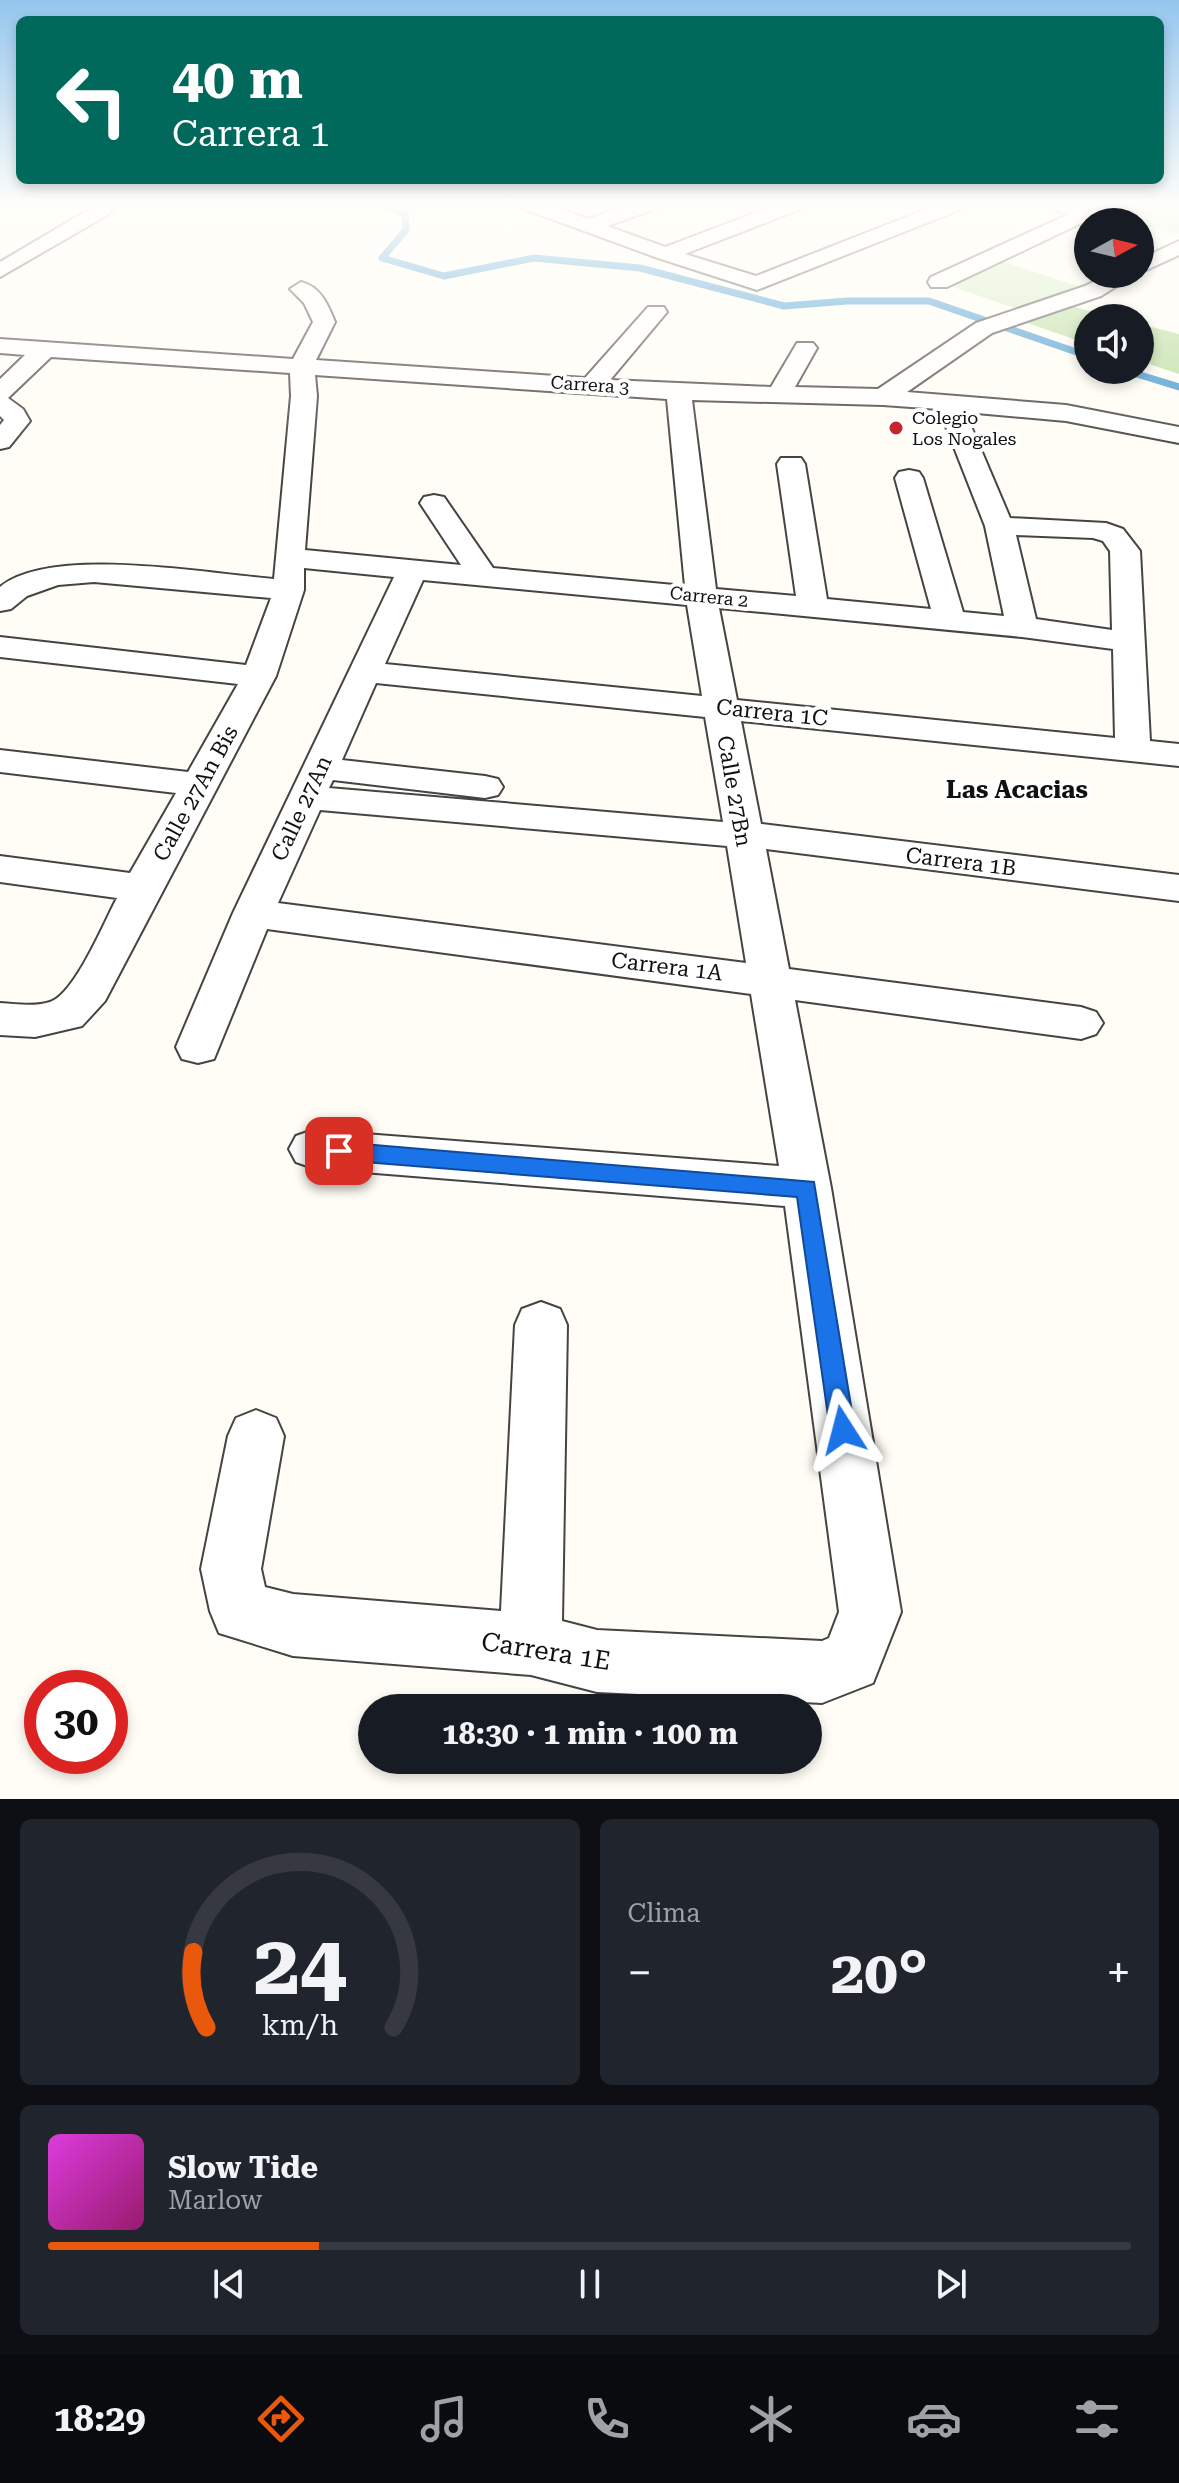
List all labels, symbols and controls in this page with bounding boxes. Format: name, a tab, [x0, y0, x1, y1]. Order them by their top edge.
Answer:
text: 40 m	[172, 46, 303, 112]
icon: left	[40, 48, 144, 152]
text: Carrera 1	[172, 113, 330, 155]
north arrow	[1074, 208, 1154, 288]
map controls	[1074, 208, 1154, 384]
button: sound	[1074, 304, 1154, 384]
street label: Carrera 3	[550, 371, 630, 398]
place label: Colegio Los Nogales	[912, 407, 1016, 449]
marker: Colegio Los Nogales	[887, 419, 905, 437]
street label: Carrera 2	[669, 582, 749, 611]
street label: Carrera 1C	[715, 694, 829, 731]
street label: Calle 27An Bis	[148, 721, 243, 865]
street label: Calle 27Bn	[712, 734, 757, 849]
street label: Calle 27An	[266, 752, 337, 865]
district label: Las Acacias	[946, 776, 1088, 804]
street label: Carrera 1B	[904, 842, 1018, 881]
street label: Carrera 1A	[610, 947, 724, 986]
pin	[305, 1117, 373, 1185]
icon: arrive	[317, 1129, 361, 1173]
position arrow	[801, 1388, 885, 1472]
street label: Carrera 1E	[479, 1626, 613, 1676]
speed limit sign: 30	[24, 1670, 128, 1774]
text: 18:30 · 1 min · 100 m	[442, 1716, 738, 1751]
text: Clima	[628, 1898, 700, 1928]
text: 24	[253, 1917, 346, 2014]
text: 20°	[831, 1937, 928, 2008]
text: −	[628, 1947, 652, 1999]
text: +	[1106, 1947, 1131, 1999]
text: km/h	[261, 2008, 338, 2042]
text: Slow Tide	[168, 2150, 318, 2185]
text: Marlow	[168, 2185, 262, 2215]
icon: previous	[207, 2262, 251, 2306]
icon: pause	[568, 2262, 612, 2306]
icon: next	[929, 2262, 973, 2306]
icon: directions	[253, 2391, 309, 2447]
icon: music	[416, 2391, 472, 2447]
icon: phone	[579, 2391, 635, 2447]
icon: climate	[743, 2391, 799, 2447]
icon: car	[906, 2391, 962, 2447]
icon: filters	[1069, 2391, 1125, 2447]
text: 18:29	[54, 2398, 146, 2440]

